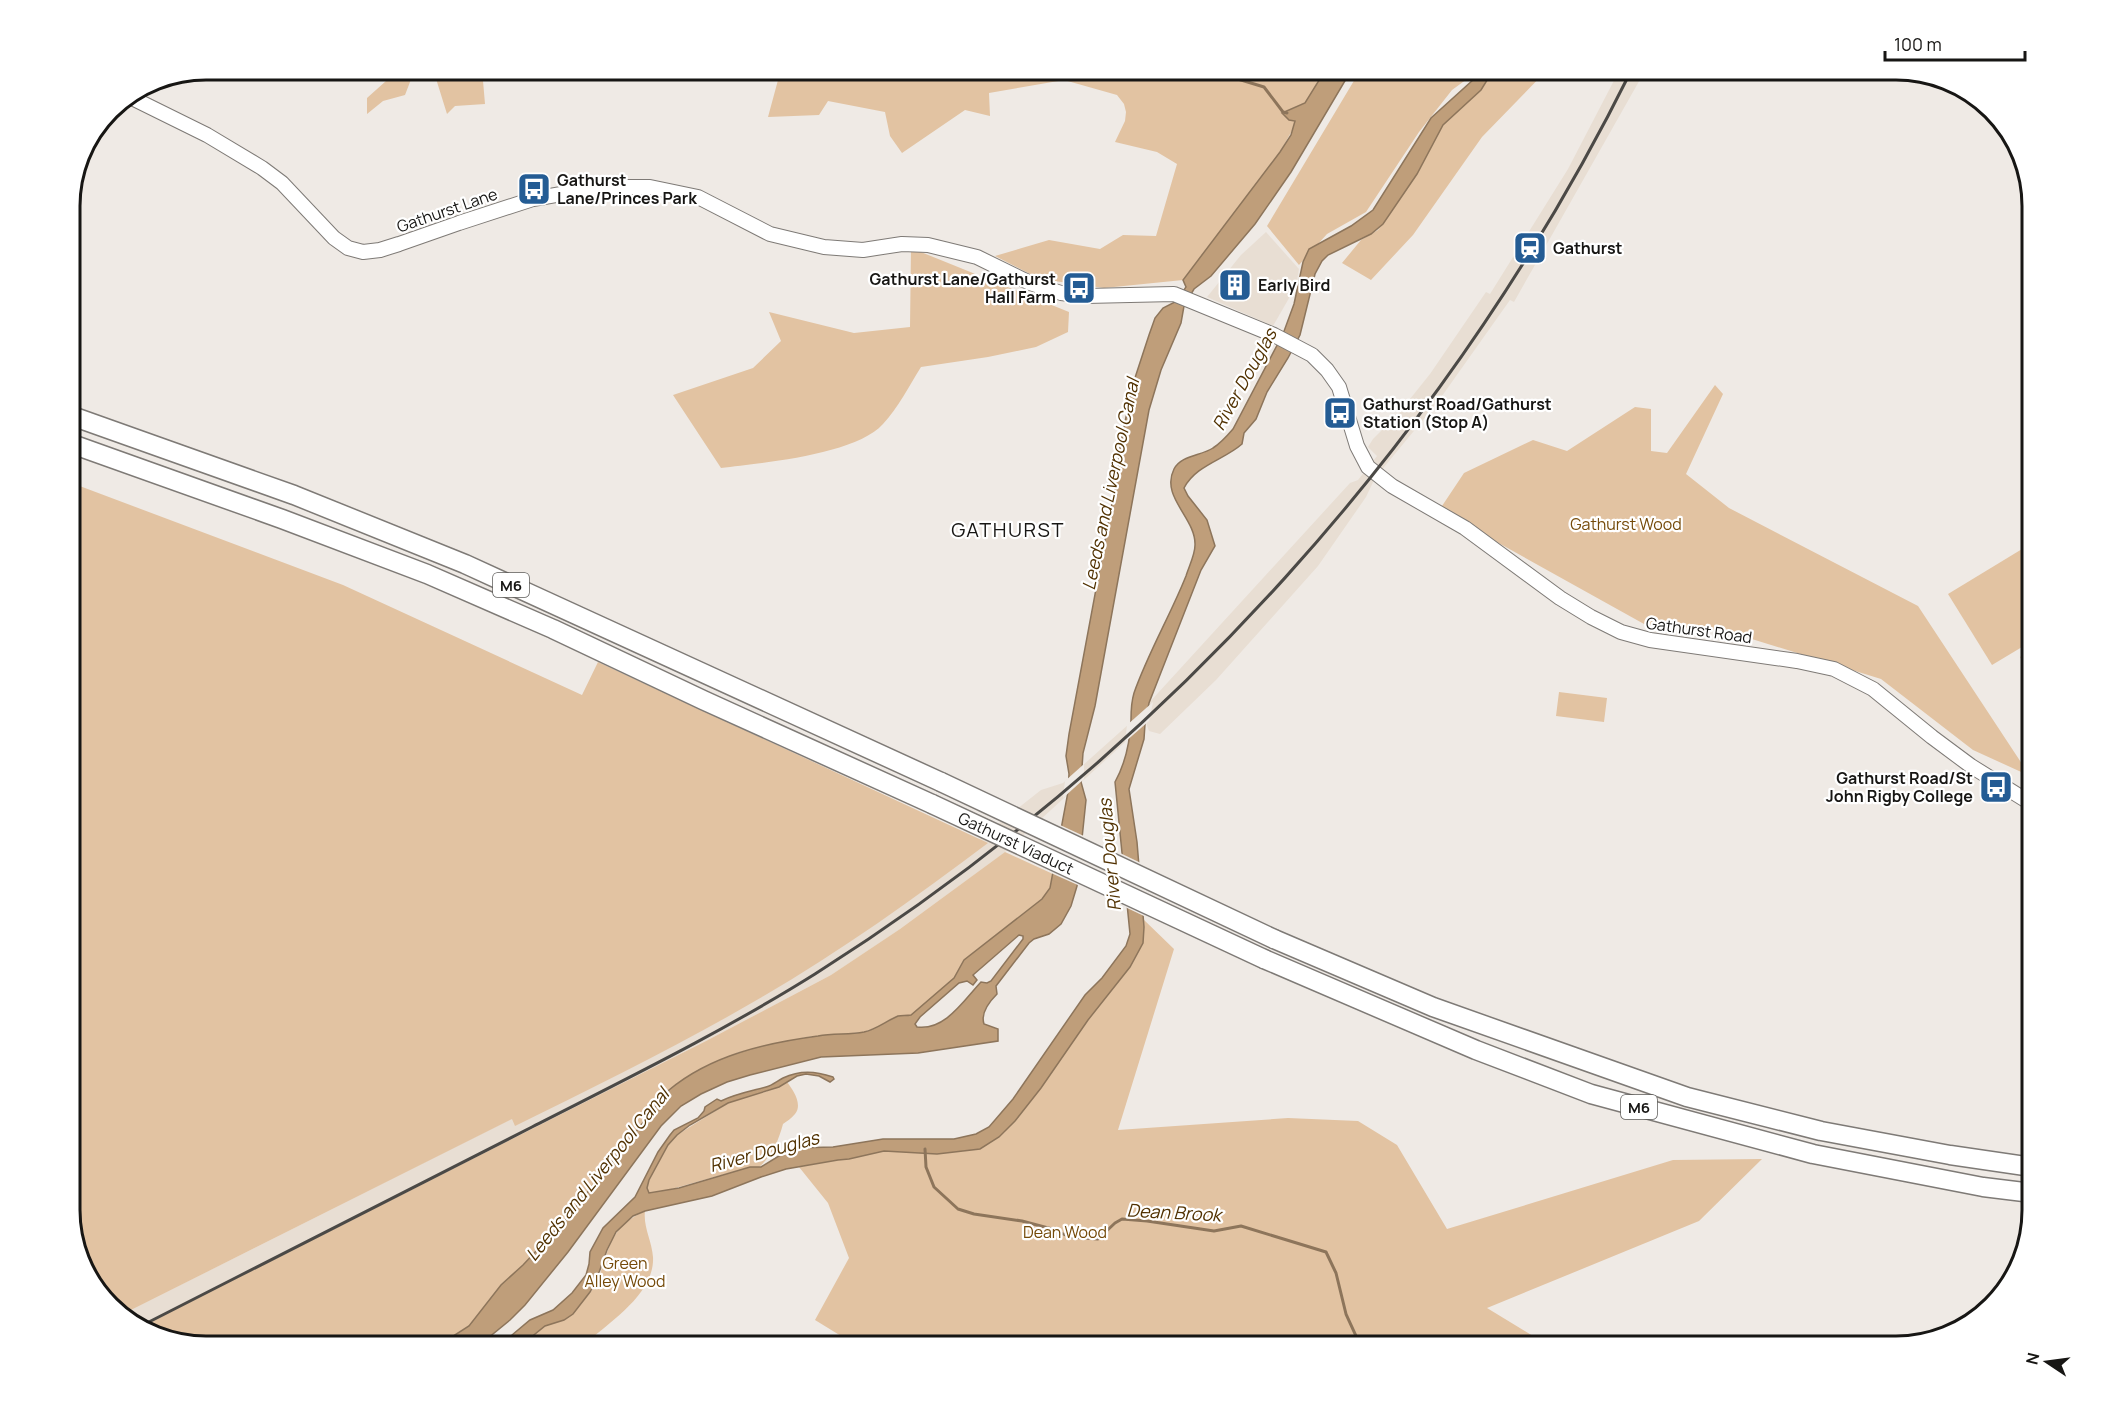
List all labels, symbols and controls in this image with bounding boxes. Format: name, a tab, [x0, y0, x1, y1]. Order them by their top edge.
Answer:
scale bar	[1885, 24, 2024, 62]
text: 100 m	[1894, 32, 1942, 56]
place label: Gathurst Lane/Princes Park	[557, 169, 697, 209]
bus stop icon: Gathurst Lane/Princes Park	[516, 171, 552, 207]
street label: Gathurst Lane	[394, 183, 500, 237]
station icon: Gathurst	[1512, 230, 1548, 266]
place label: Gathurst	[1553, 237, 1623, 259]
building icon: Early Bird	[1217, 267, 1253, 303]
place label: Gathurst Lane/Gathurst Hall Farm	[870, 268, 1056, 308]
bus stop icon: Gathurst Lane/Gathurst Hall Farm	[1061, 270, 1097, 306]
place label: Early Bird	[1258, 274, 1330, 296]
water label: River Douglas	[1206, 323, 1283, 434]
water label: Leeds and Liverpool Canal	[1076, 373, 1145, 592]
place label: Gathurst Road/Gathurst Station (Stop A)	[1363, 393, 1552, 433]
bus stop icon: Gathurst Road/Gathurst Station (Stop A)	[1322, 395, 1358, 431]
park label: Gathurst Wood	[1570, 513, 1682, 535]
district label: GATHURST	[951, 516, 1065, 543]
road number: M6	[493, 573, 529, 597]
street label: Gathurst Road	[1645, 612, 1753, 648]
place label: Gathurst Road/St John Rigby College	[1826, 767, 1973, 807]
bus stop icon: Gathurst Road/St John Rigby College	[1978, 769, 2014, 805]
water label: River Douglas	[1092, 796, 1126, 912]
street label: Gathurst Viaduct	[955, 807, 1077, 879]
water label: Leeds and Liverpool Canal	[520, 1081, 676, 1265]
road number: M6	[1621, 1095, 1657, 1119]
water label: River Douglas	[706, 1124, 823, 1177]
water label: Dean Brook	[1126, 1198, 1225, 1227]
park label: Dean Wood	[1023, 1221, 1107, 1243]
park label: Green Alley Wood	[585, 1252, 665, 1292]
north arrow	[2017, 1332, 2077, 1392]
text: N	[2020, 1351, 2044, 1367]

